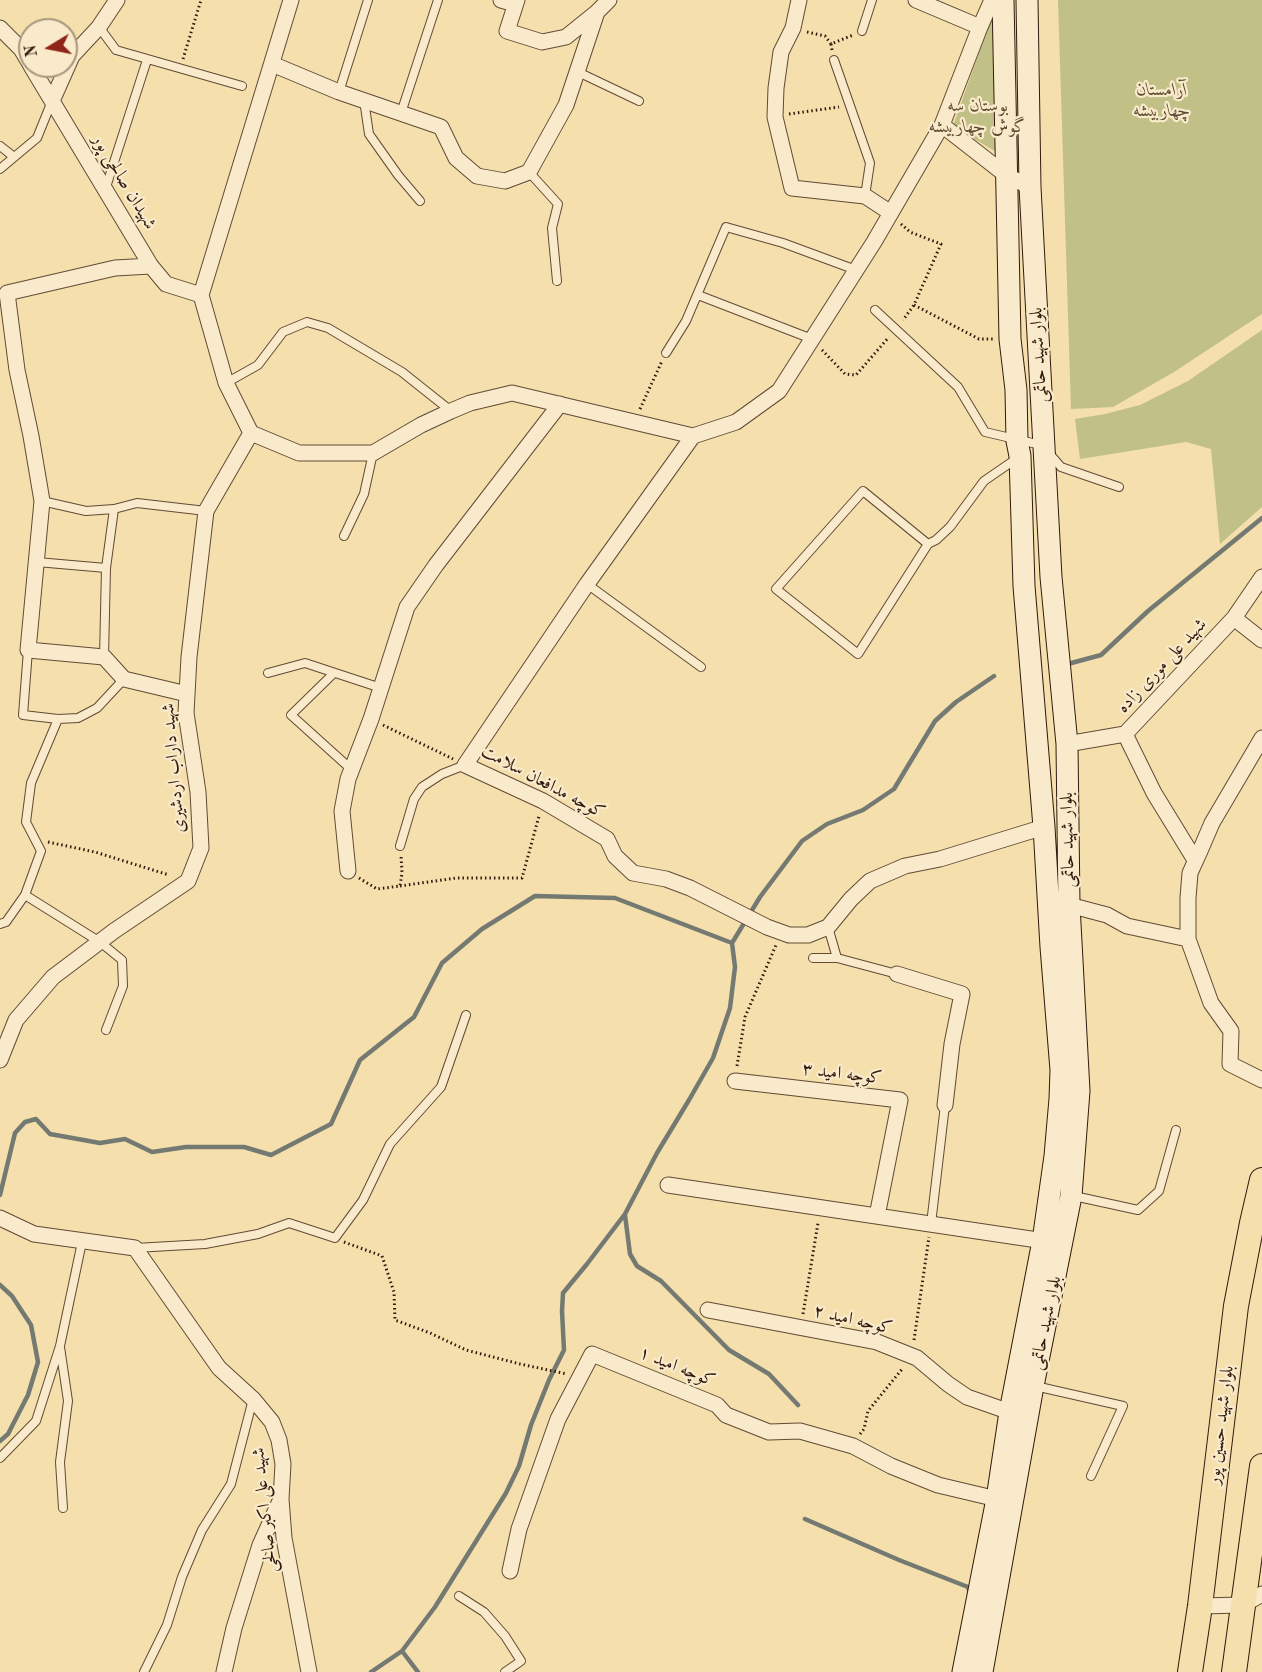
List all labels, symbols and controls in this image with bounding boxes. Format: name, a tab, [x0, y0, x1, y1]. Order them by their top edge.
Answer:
north arrow	[18, 18, 78, 78]
text: N	[23, 43, 41, 58]
park label: آرامستان چهاربیشه	[1133, 79, 1191, 122]
park label: بوستان سه گوش چهاربیشه	[929, 95, 1027, 138]
street label: شهیدان صالحی پور	[87, 131, 161, 233]
street label: بلوار شهید حاتمی	[1026, 307, 1052, 403]
street label: شهید علی موری زاده	[1113, 614, 1211, 718]
street label: شهید داراب اردشیری	[158, 702, 190, 834]
street label: کوچه مدافعان سلامت	[477, 740, 609, 824]
street label: بلوار شهید حاتمی	[1056, 792, 1080, 888]
street label: کوچه امید ۳	[801, 1058, 883, 1090]
street label: بلوار شهید حاتمی	[1025, 1274, 1067, 1372]
street label: کوچه امید ۲	[812, 1300, 894, 1340]
street label: کوچه امید ۱	[636, 1342, 718, 1392]
street label: بلوار شهيد حسین پور	[1203, 1364, 1239, 1486]
street label: شهید علی اکبر صالحی	[248, 1446, 282, 1574]

